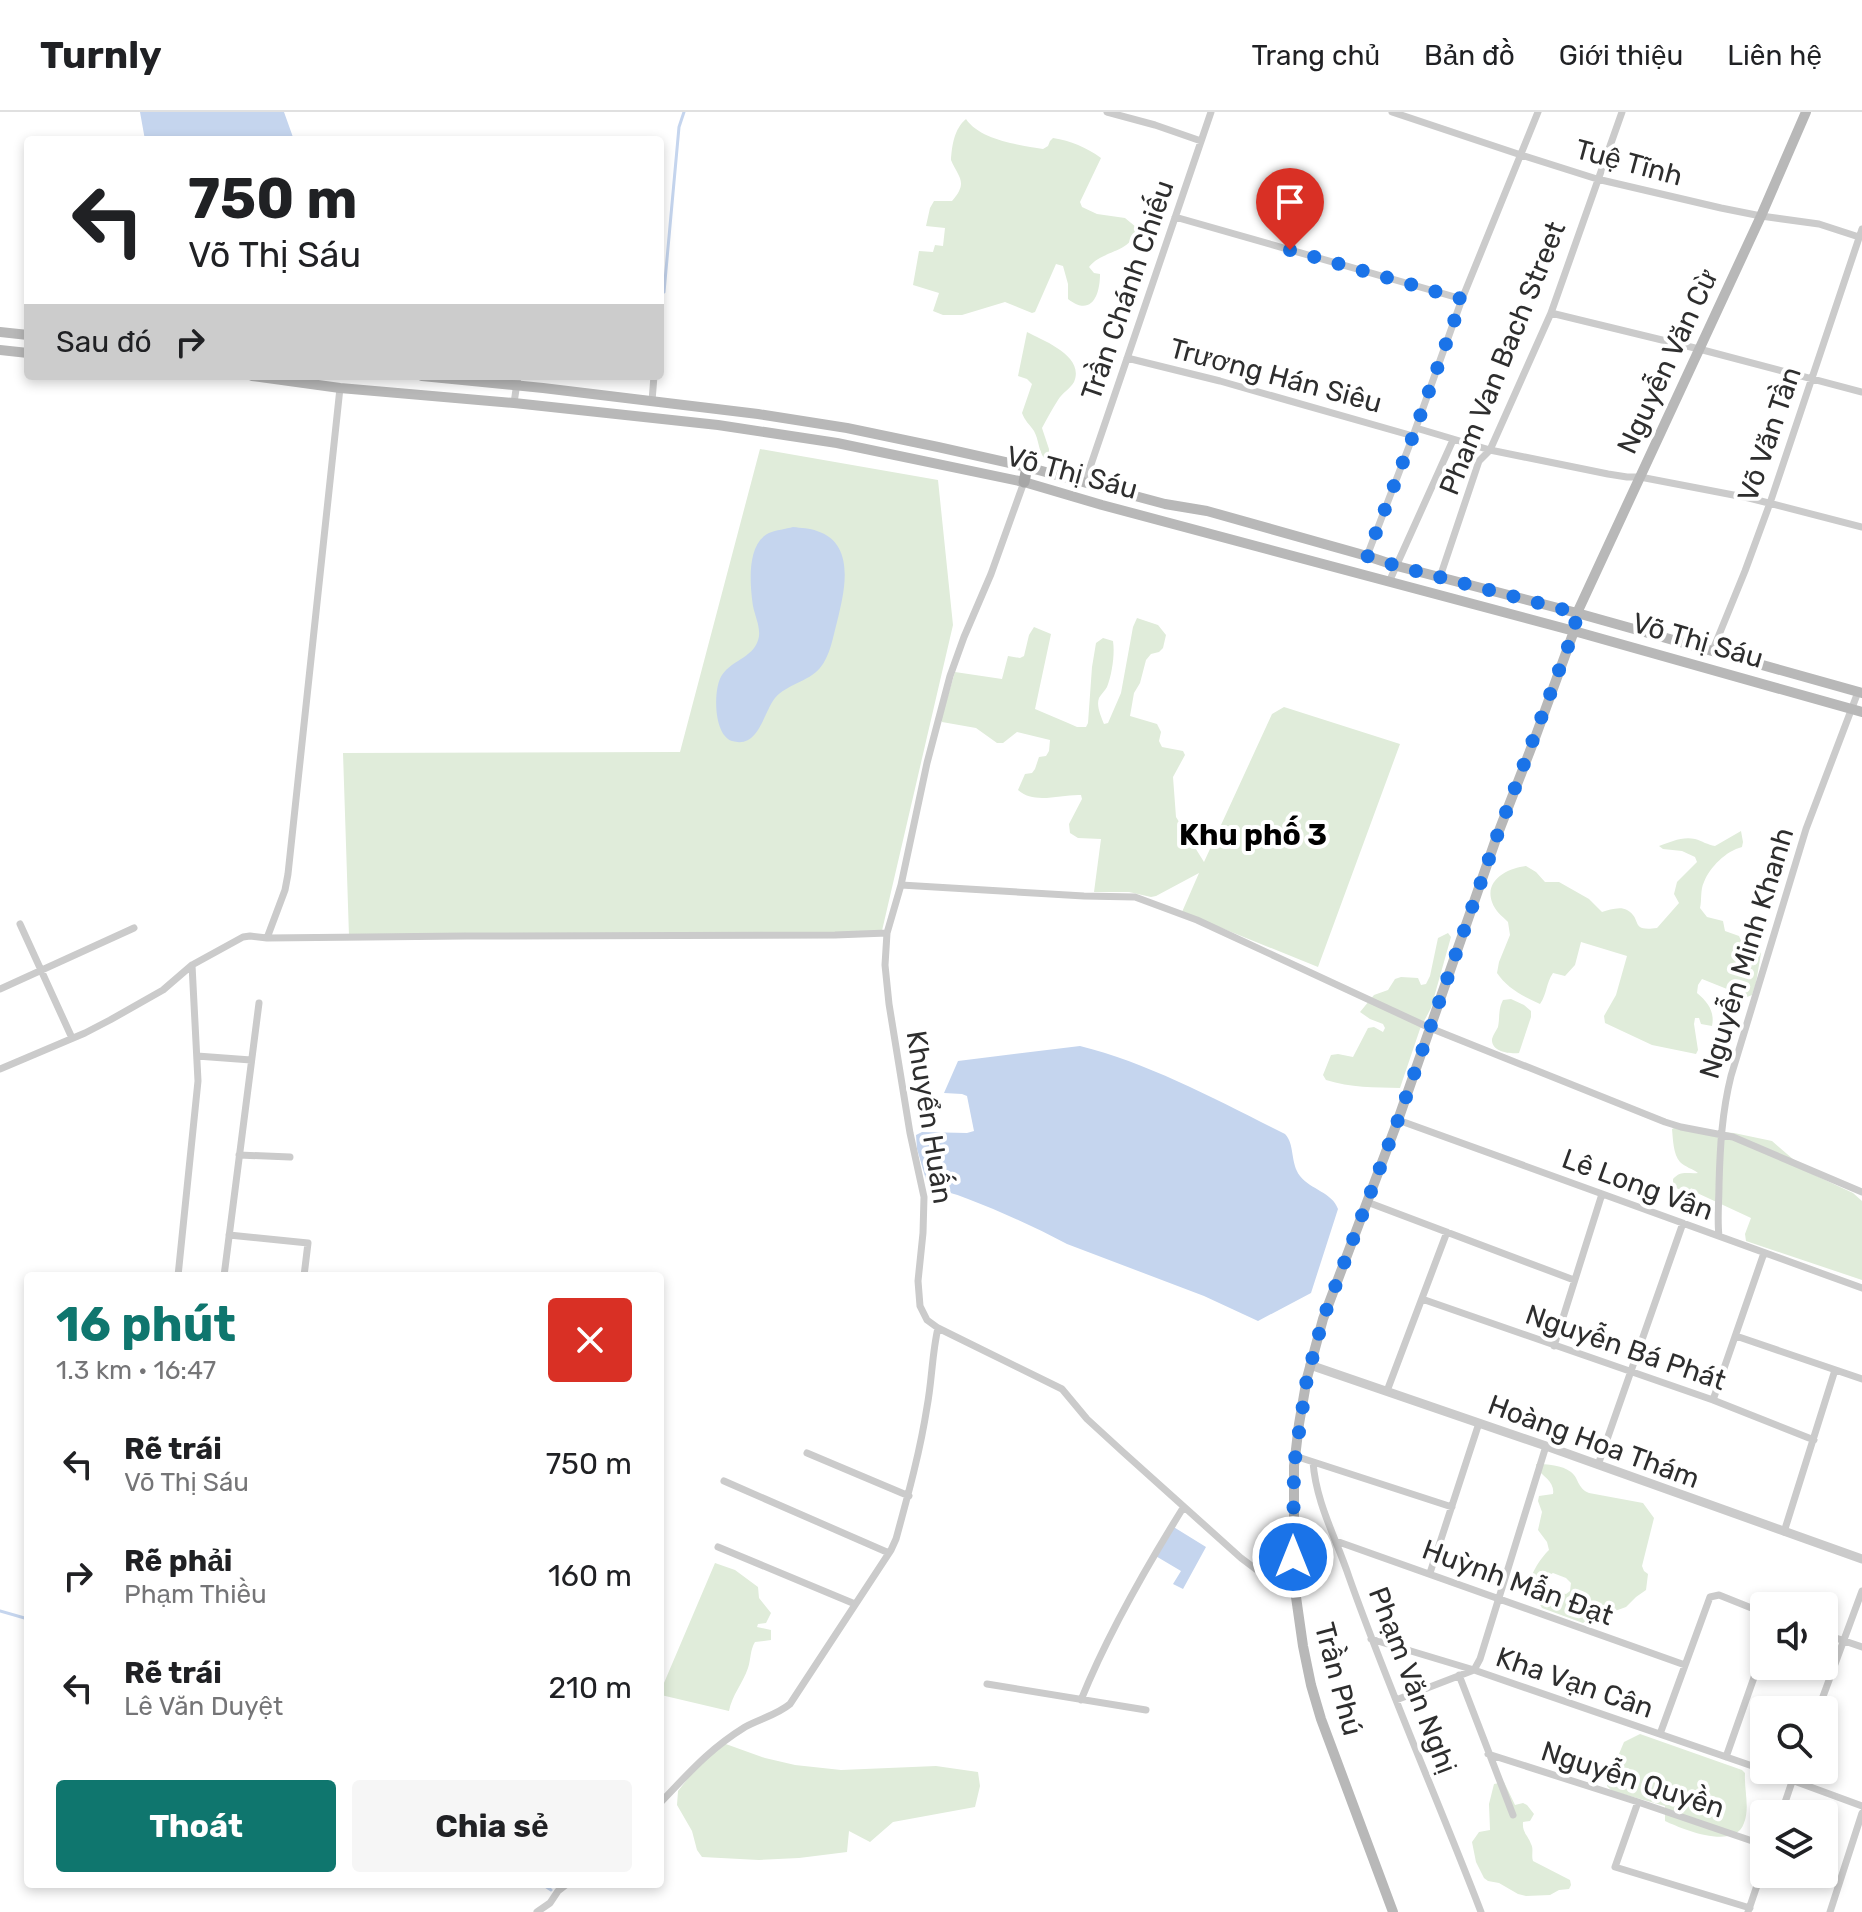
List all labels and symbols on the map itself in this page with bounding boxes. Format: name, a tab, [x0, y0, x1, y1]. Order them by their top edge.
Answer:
street label: Tuệ Tĩnh	[1572, 132, 1686, 193]
pin	[1256, 168, 1324, 250]
street label: Trần Chánh Chiếu	[1073, 175, 1181, 405]
street label: Pham Van Bach Street	[1432, 217, 1572, 500]
street label: Nguyễn Văn Cừ	[1609, 263, 1725, 459]
street label: Trương Hán Siêu	[1166, 331, 1386, 420]
street label: Võ Văn Tần	[1730, 362, 1808, 506]
street label: Võ Thị Sáu	[1003, 439, 1141, 506]
street label: Võ Thị Sáu	[1629, 606, 1767, 675]
district label: Khu phố 3	[1179, 815, 1327, 853]
street label: Nguyễn Minh Khanh	[1692, 823, 1800, 1083]
street label: Khuyển Huấn	[900, 1028, 960, 1206]
street label: Lê Long Vân	[1558, 1142, 1718, 1227]
street label: Nguyễn Bá Phát	[1521, 1297, 1731, 1397]
street label: Hoàng Hoa Thám	[1484, 1388, 1704, 1495]
position arrow	[1251, 1515, 1335, 1599]
street label: Huỳnh Mẫn Đạt	[1418, 1532, 1618, 1632]
street label: Phạm Văn Nghị	[1362, 1582, 1463, 1778]
street label: Trần Phú	[1308, 1619, 1370, 1739]
street label: Kha Vạn Cân	[1492, 1640, 1658, 1725]
street label: Nguyễn Quyền	[1537, 1733, 1729, 1825]

